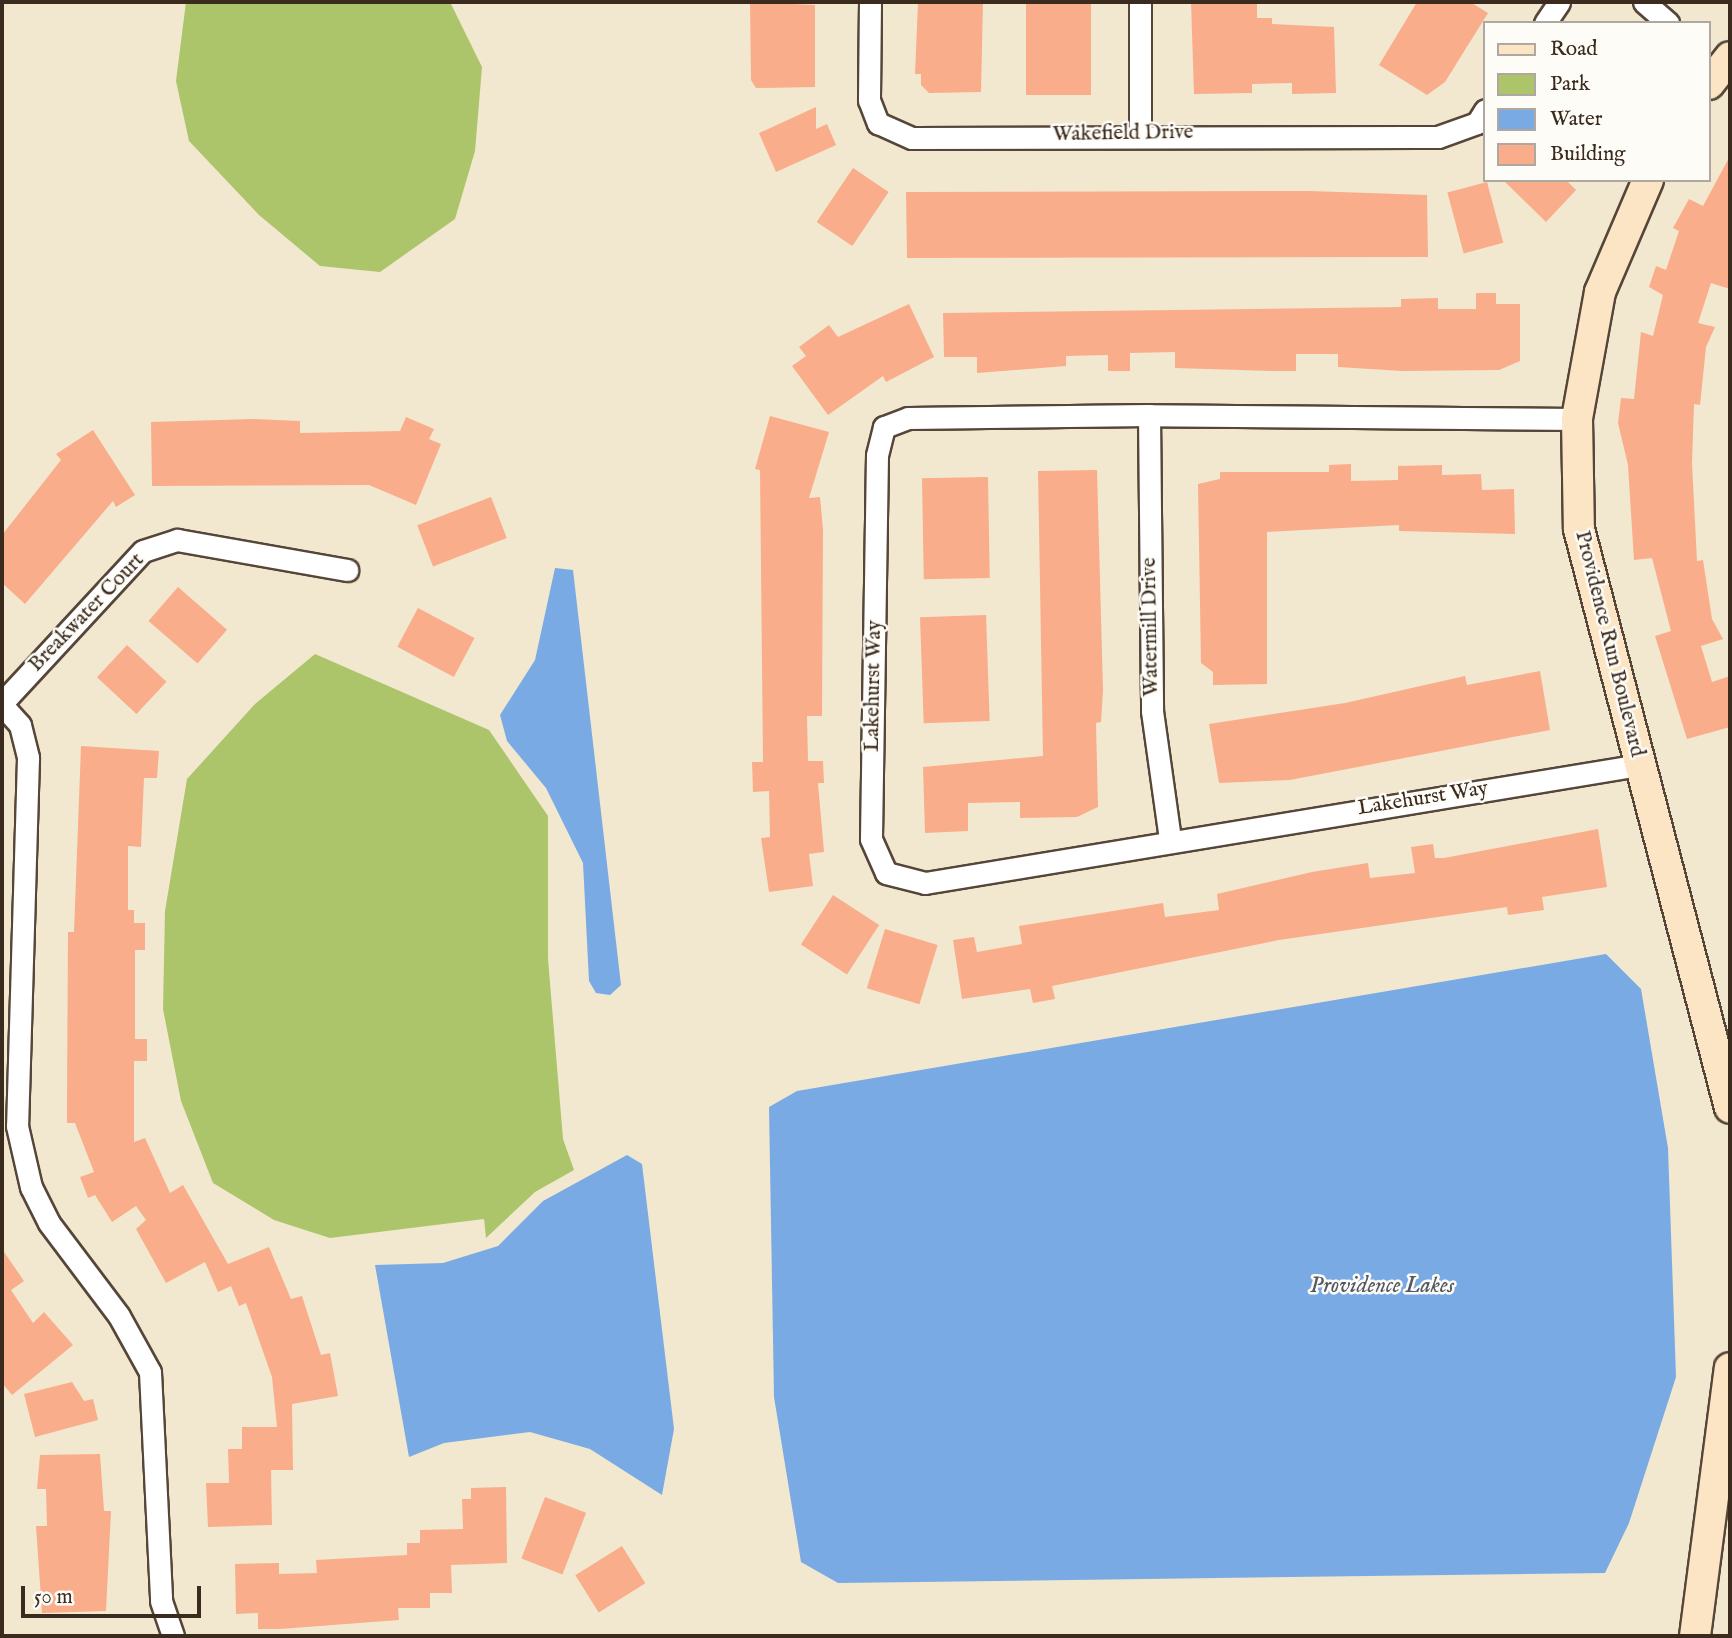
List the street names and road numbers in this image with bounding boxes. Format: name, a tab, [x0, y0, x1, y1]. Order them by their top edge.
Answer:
street label: Wakefield Drive	[1052, 120, 1194, 148]
street label: Providence Run Boulevard	[1569, 528, 1649, 760]
street label: Breakwater Court	[24, 548, 150, 678]
street label: Watermill Drive	[1137, 557, 1165, 697]
street label: Lakehurst Way	[860, 620, 888, 752]
street label: Lakehurst Way	[1356, 776, 1490, 822]

